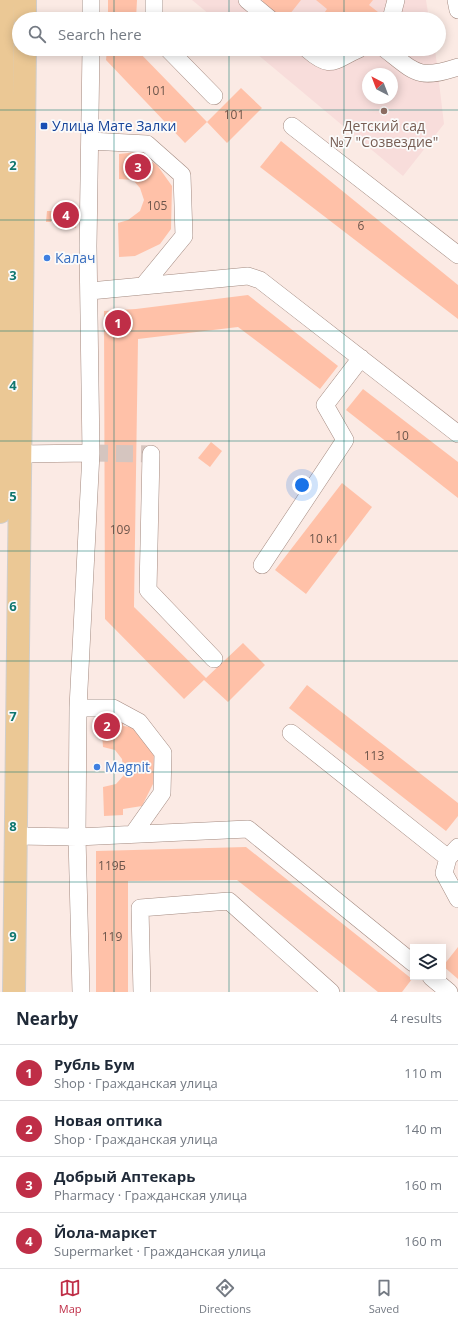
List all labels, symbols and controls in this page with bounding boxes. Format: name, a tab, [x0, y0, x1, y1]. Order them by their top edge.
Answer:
search box	[12, 12, 446, 56]
icon: search	[26, 23, 48, 45]
text: Search here	[58, 24, 142, 44]
north arrow	[362, 68, 398, 104]
house number: 101	[146, 82, 166, 99]
house number: 101	[224, 106, 244, 123]
marker: Детский сад №7 "Созвездие"	[379, 106, 389, 116]
place label: Улица Мате Залки	[52, 116, 176, 135]
place label: Детский сад №7 "Созвездие"	[330, 116, 438, 151]
marker: Улица Мате Залки	[39, 121, 49, 131]
pin: 3	[125, 152, 151, 182]
text: 2	[9, 156, 17, 174]
house number: 105	[147, 197, 167, 214]
pin: 4	[53, 200, 79, 230]
house number: 6	[358, 217, 365, 234]
place label: Калач	[55, 248, 96, 267]
marker: Калач	[42, 253, 52, 263]
text: 3	[9, 266, 17, 284]
pin: 1	[105, 308, 131, 338]
text: 4	[9, 376, 17, 394]
house number: 10	[395, 427, 409, 444]
your location	[292, 475, 312, 495]
text: 5	[9, 487, 17, 505]
house number: 109	[110, 521, 130, 538]
house number: 10 к1	[309, 530, 339, 547]
text: 6	[9, 597, 17, 615]
text: 7	[9, 707, 17, 725]
pin: 2	[94, 711, 120, 741]
house number: 113	[364, 747, 384, 764]
place label: Magnit	[105, 757, 150, 776]
marker: Magnit	[92, 762, 102, 772]
text: 8	[9, 817, 17, 835]
house number: 119Б	[98, 857, 126, 874]
text: 9	[9, 927, 17, 945]
house number: 119	[102, 928, 122, 945]
map controls	[410, 944, 446, 980]
button: layers	[410, 944, 446, 980]
text: Nearby	[16, 1007, 78, 1030]
text: 4 results	[390, 1009, 442, 1027]
text: Рубль Бум	[54, 1054, 135, 1074]
text: 1	[25, 1064, 33, 1082]
text: 110 m	[404, 1064, 442, 1082]
text: Shop · Гражданская улица	[54, 1074, 218, 1092]
text: Новая оптика	[54, 1110, 163, 1130]
text: 2	[25, 1120, 33, 1138]
text: 140 m	[404, 1120, 442, 1138]
text: Shop · Гражданская улица	[54, 1130, 218, 1148]
text: Добрый Аптекарь	[54, 1166, 195, 1186]
text: 3	[25, 1176, 33, 1194]
text: 160 m	[404, 1176, 442, 1194]
text: Pharmacy · Гражданская улица	[54, 1186, 247, 1204]
text: Йола-маркет	[54, 1222, 157, 1242]
text: 4	[25, 1232, 33, 1250]
text: 160 m	[404, 1232, 442, 1250]
text: Supermarket · Гражданская улица	[54, 1242, 266, 1260]
tab: Map	[59, 1277, 82, 1316]
tab: Directions	[199, 1277, 251, 1316]
tab: Saved	[369, 1277, 399, 1316]

